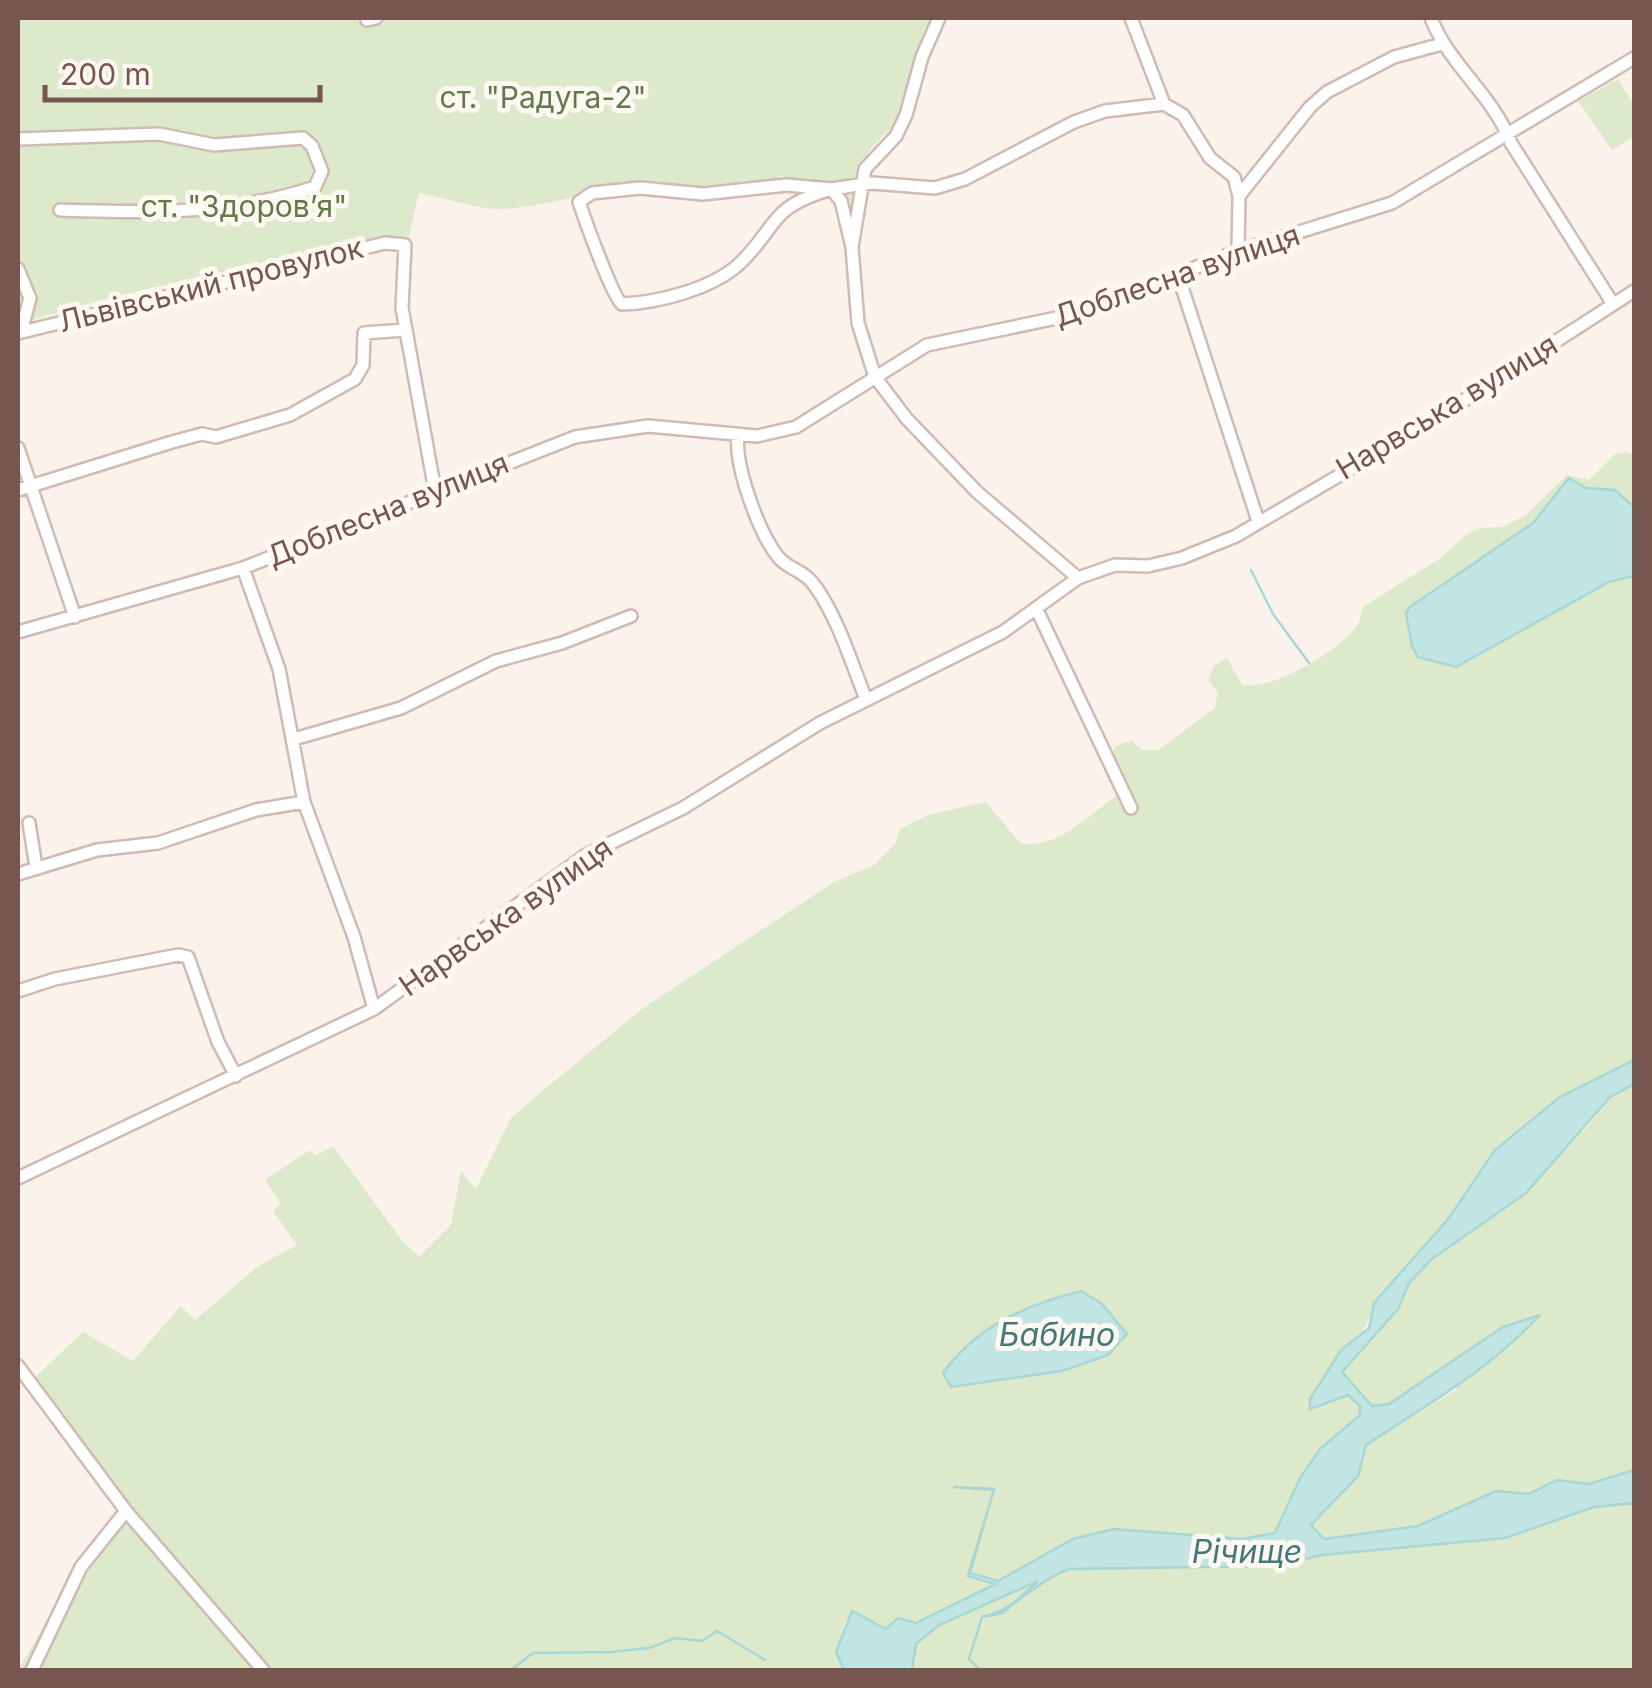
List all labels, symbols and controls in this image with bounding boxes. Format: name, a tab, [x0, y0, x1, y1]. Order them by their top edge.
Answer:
scale bar	[45, 40, 320, 102]
text: 200 m	[60, 56, 151, 92]
park label: ст. "Радуга-2"	[440, 79, 646, 115]
park label: ст. "Здоров’я"	[141, 188, 347, 224]
street label: Доблесна вулиця	[1049, 216, 1304, 334]
street label: Львівський провулок	[55, 229, 367, 339]
street label: Нарвська вулиця	[1329, 326, 1564, 486]
street label: Доблесна вулиця	[262, 444, 514, 574]
street label: Нарвська вулиця	[392, 829, 619, 1003]
water label: Бабино	[999, 1315, 1115, 1354]
water label: Річище	[1192, 1532, 1302, 1571]

